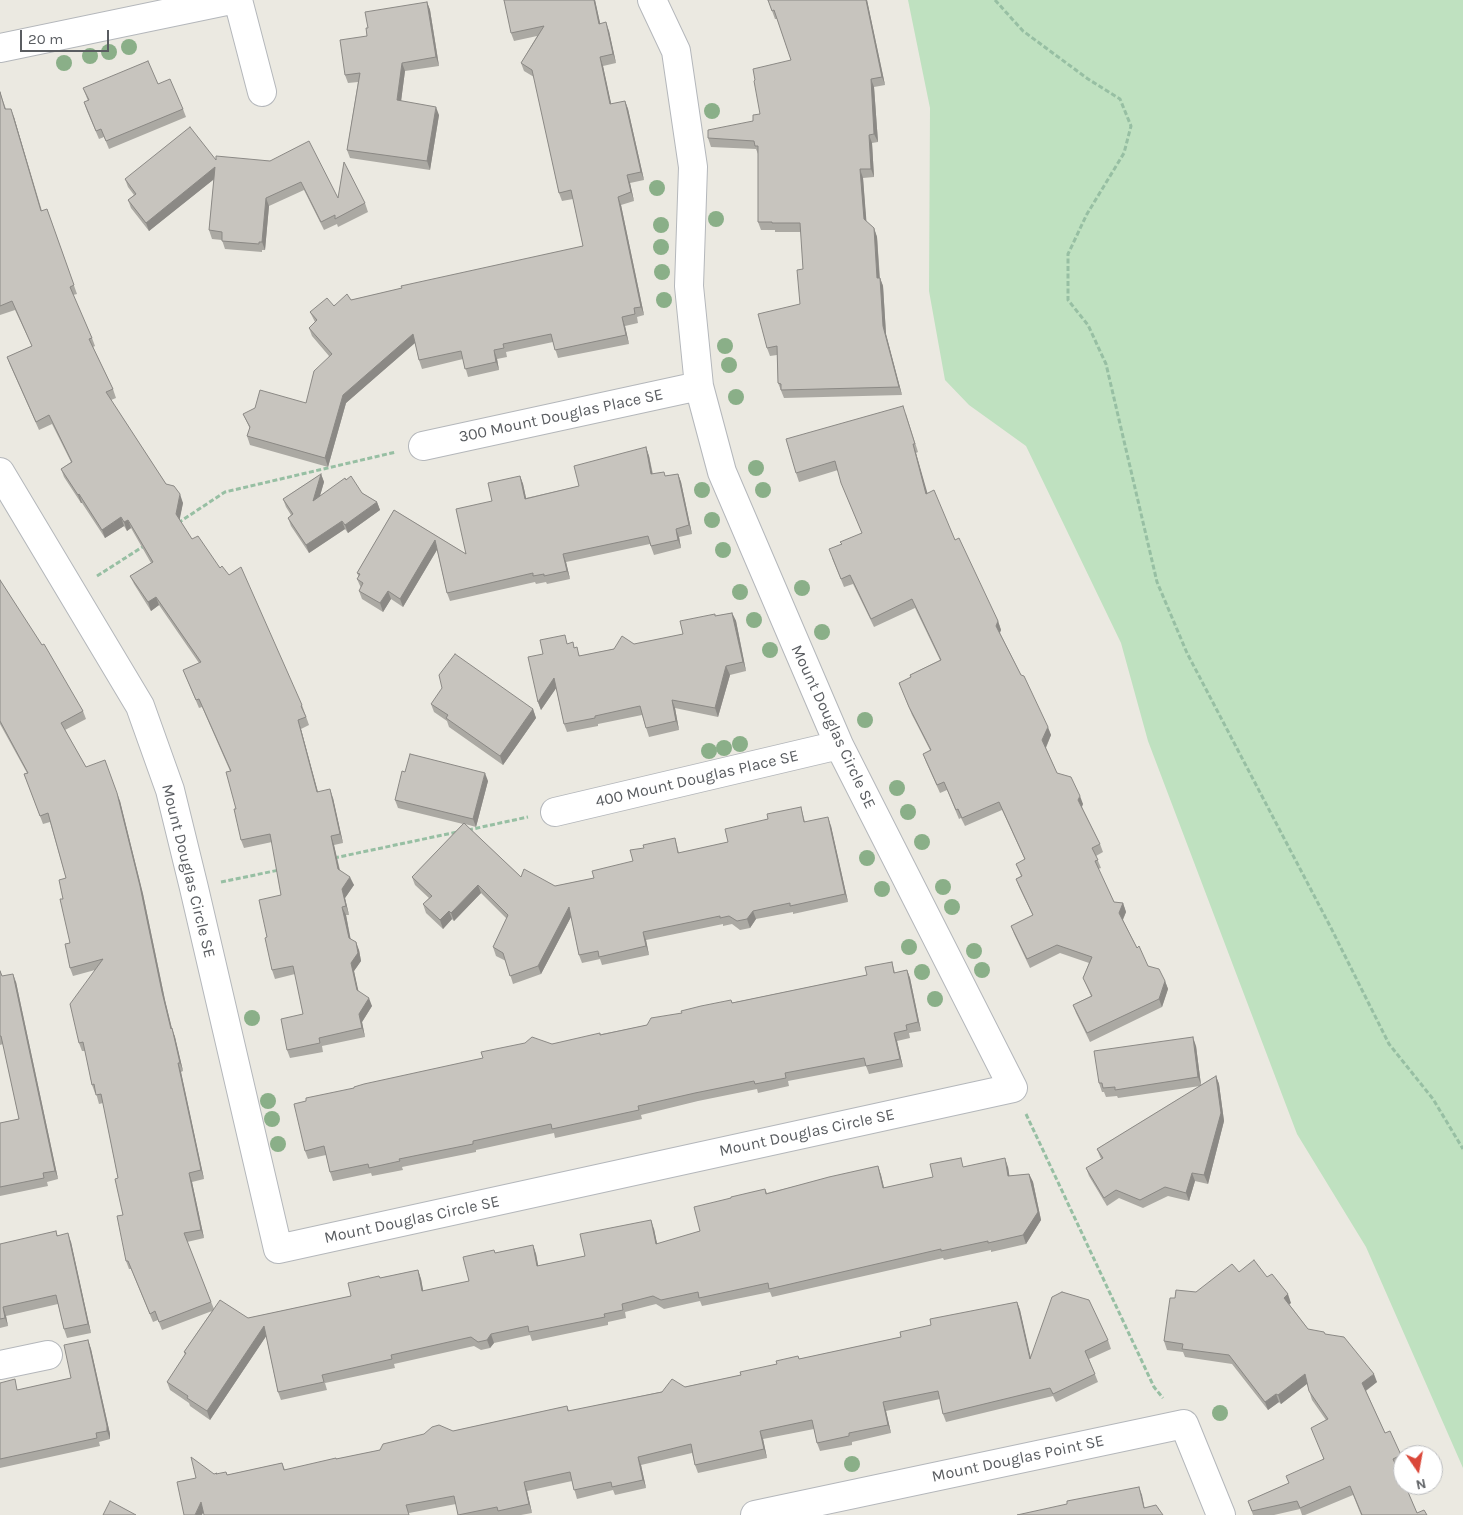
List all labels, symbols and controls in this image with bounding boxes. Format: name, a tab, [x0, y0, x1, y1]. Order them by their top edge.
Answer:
scale bar	[22, 20, 111, 52]
text: 20 m	[28, 30, 63, 48]
street label: 300 Mount Douglas Place SE	[457, 385, 665, 447]
street label: Mount Douglas Circle SE	[787, 642, 879, 812]
street label: 400 Mount Douglas Place SE	[594, 746, 800, 812]
street label: Mount Douglas Circle SE	[157, 782, 219, 960]
street label: Mount Douglas Circle SE	[718, 1105, 896, 1161]
street label: Mount Douglas Circle SE	[323, 1192, 501, 1248]
street label: Mount Douglas Point SE	[930, 1431, 1106, 1487]
north arrow	[1393, 1445, 1443, 1495]
text: N	[1414, 1475, 1428, 1494]

